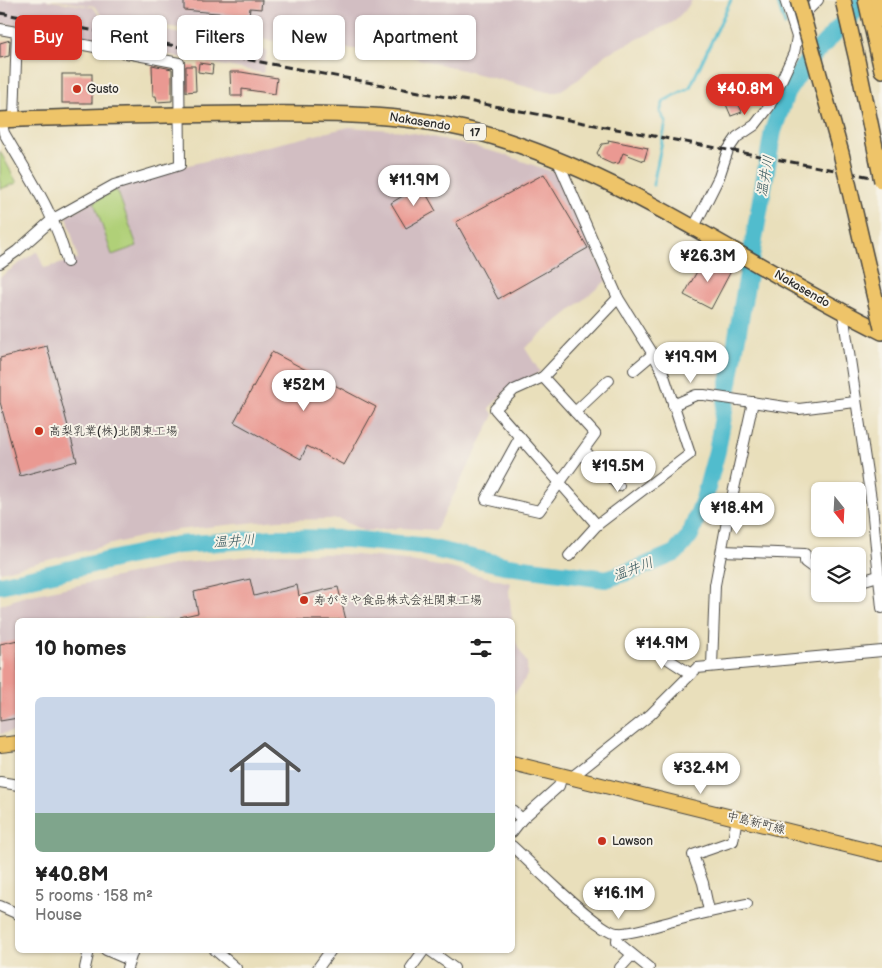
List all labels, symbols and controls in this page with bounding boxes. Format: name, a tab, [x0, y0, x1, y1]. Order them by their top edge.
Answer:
chip: Buy	[15, 15, 82, 60]
chip: Rent	[92, 15, 167, 60]
chip: Filters	[177, 15, 263, 60]
chip: New	[273, 15, 345, 60]
chip: Apartment	[355, 15, 476, 60]
pin: ¥40.8M	[704, 74, 786, 116]
text: ¥40.8M	[717, 80, 773, 99]
place label: Gusto	[87, 82, 119, 97]
marker: Gusto	[71, 83, 83, 95]
street label: Nakasendo	[388, 110, 452, 134]
road number: 17	[464, 124, 486, 140]
water label: 温井川	[753, 154, 777, 198]
pin: ¥11.9M	[373, 164, 455, 207]
text: ¥11.9M	[389, 171, 439, 190]
pin: ¥26.3M	[667, 240, 749, 283]
text: ¥26.3M	[680, 247, 736, 266]
street label: Nakasendo	[771, 267, 833, 311]
pin: ¥19.9M	[650, 342, 732, 384]
text: ¥19.9M	[665, 348, 717, 367]
pin: ¥52M	[274, 370, 334, 412]
text: ¥52M	[283, 376, 325, 395]
place label: 高梨乳業(株)北関東工場	[49, 424, 178, 439]
marker: 高梨乳業(株)北関東工場	[33, 425, 45, 437]
pin: ¥19.5M	[577, 450, 659, 493]
text: ¥19.5M	[592, 457, 644, 476]
north arrow	[811, 482, 866, 538]
map controls	[811, 482, 866, 602]
pin: ¥18.4M	[696, 492, 778, 535]
text: ¥18.4M	[711, 499, 763, 518]
water label: 温井川	[212, 531, 256, 551]
button: layers	[811, 547, 866, 602]
water label: 温井川	[610, 554, 656, 584]
place label: 寿がきや食品株式会社関東工場	[314, 593, 482, 608]
marker: 寿がきや食品株式会社関東工場	[298, 594, 310, 606]
pin: ¥14.9M	[621, 628, 703, 670]
icon: filters	[467, 634, 495, 662]
text: ¥14.9M	[636, 634, 688, 653]
text: 10 homes	[35, 636, 126, 661]
icon: home	[220, 729, 310, 819]
pin: ¥32.4M	[660, 752, 742, 795]
text: ¥32.4M	[673, 759, 729, 778]
street label: 中島新町線	[725, 808, 787, 838]
place label: Lawson	[612, 834, 653, 849]
marker: Lawson	[596, 835, 608, 847]
text: ¥40.8M	[35, 862, 109, 887]
pin: ¥16.1M	[578, 878, 660, 920]
text: ¥16.1M	[594, 884, 644, 903]
text: 5 rooms · 158 m²	[35, 887, 153, 906]
text: House	[35, 906, 82, 925]

